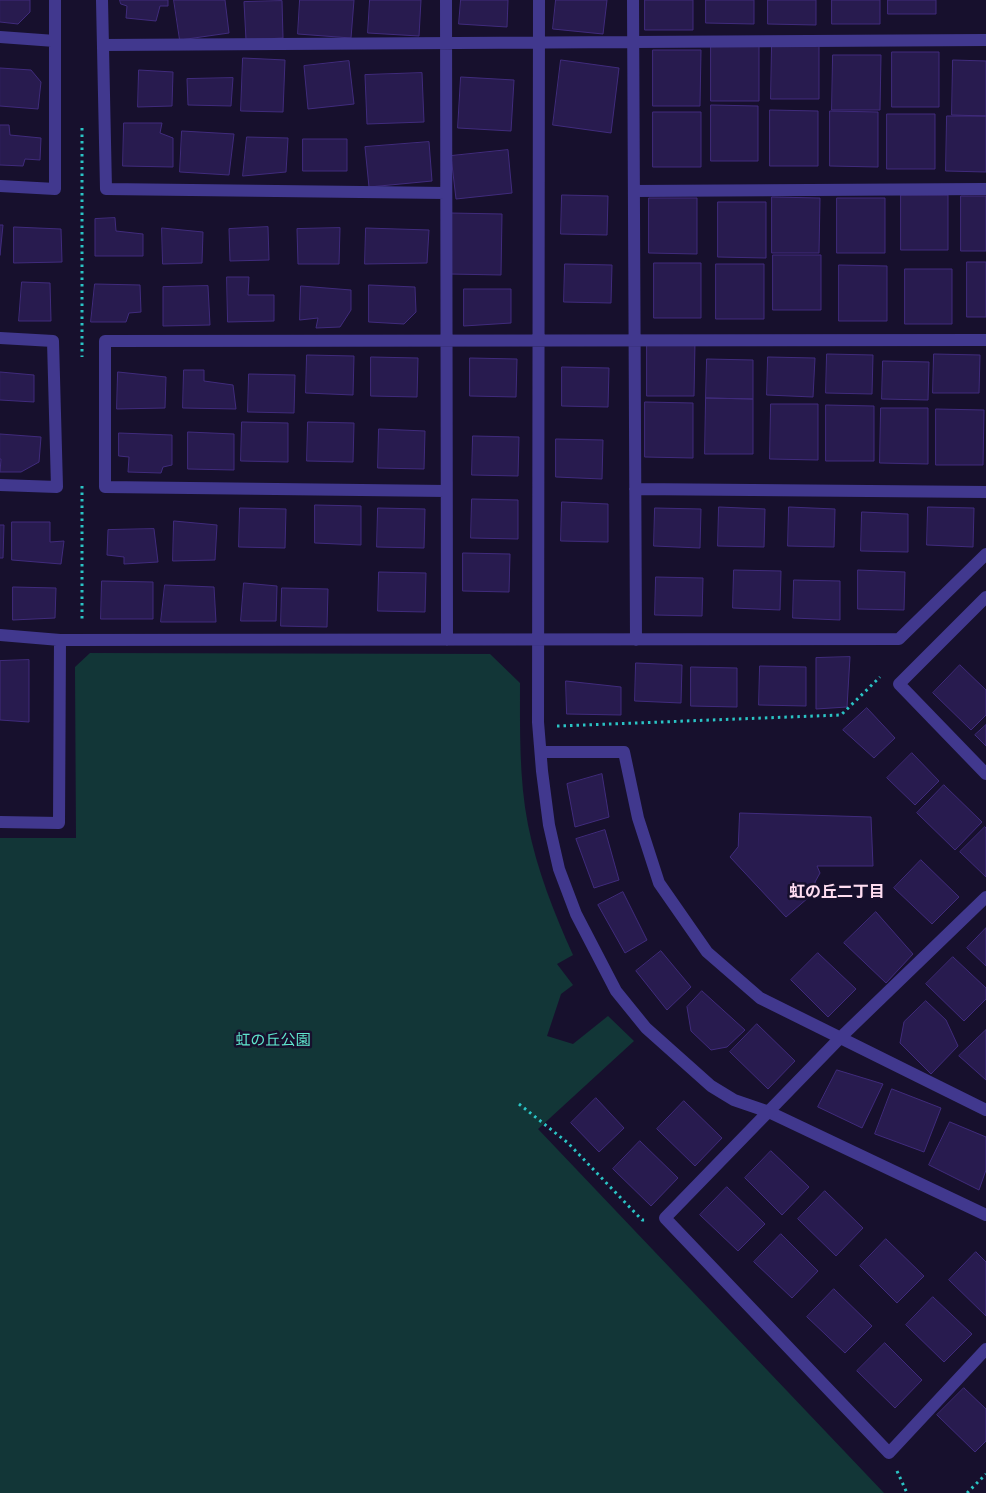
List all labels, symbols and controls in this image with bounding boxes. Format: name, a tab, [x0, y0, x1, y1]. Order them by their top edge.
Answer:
district label: 虹の丘二丁目	[789, 882, 885, 902]
park label: 虹の丘公園	[236, 1031, 310, 1049]

